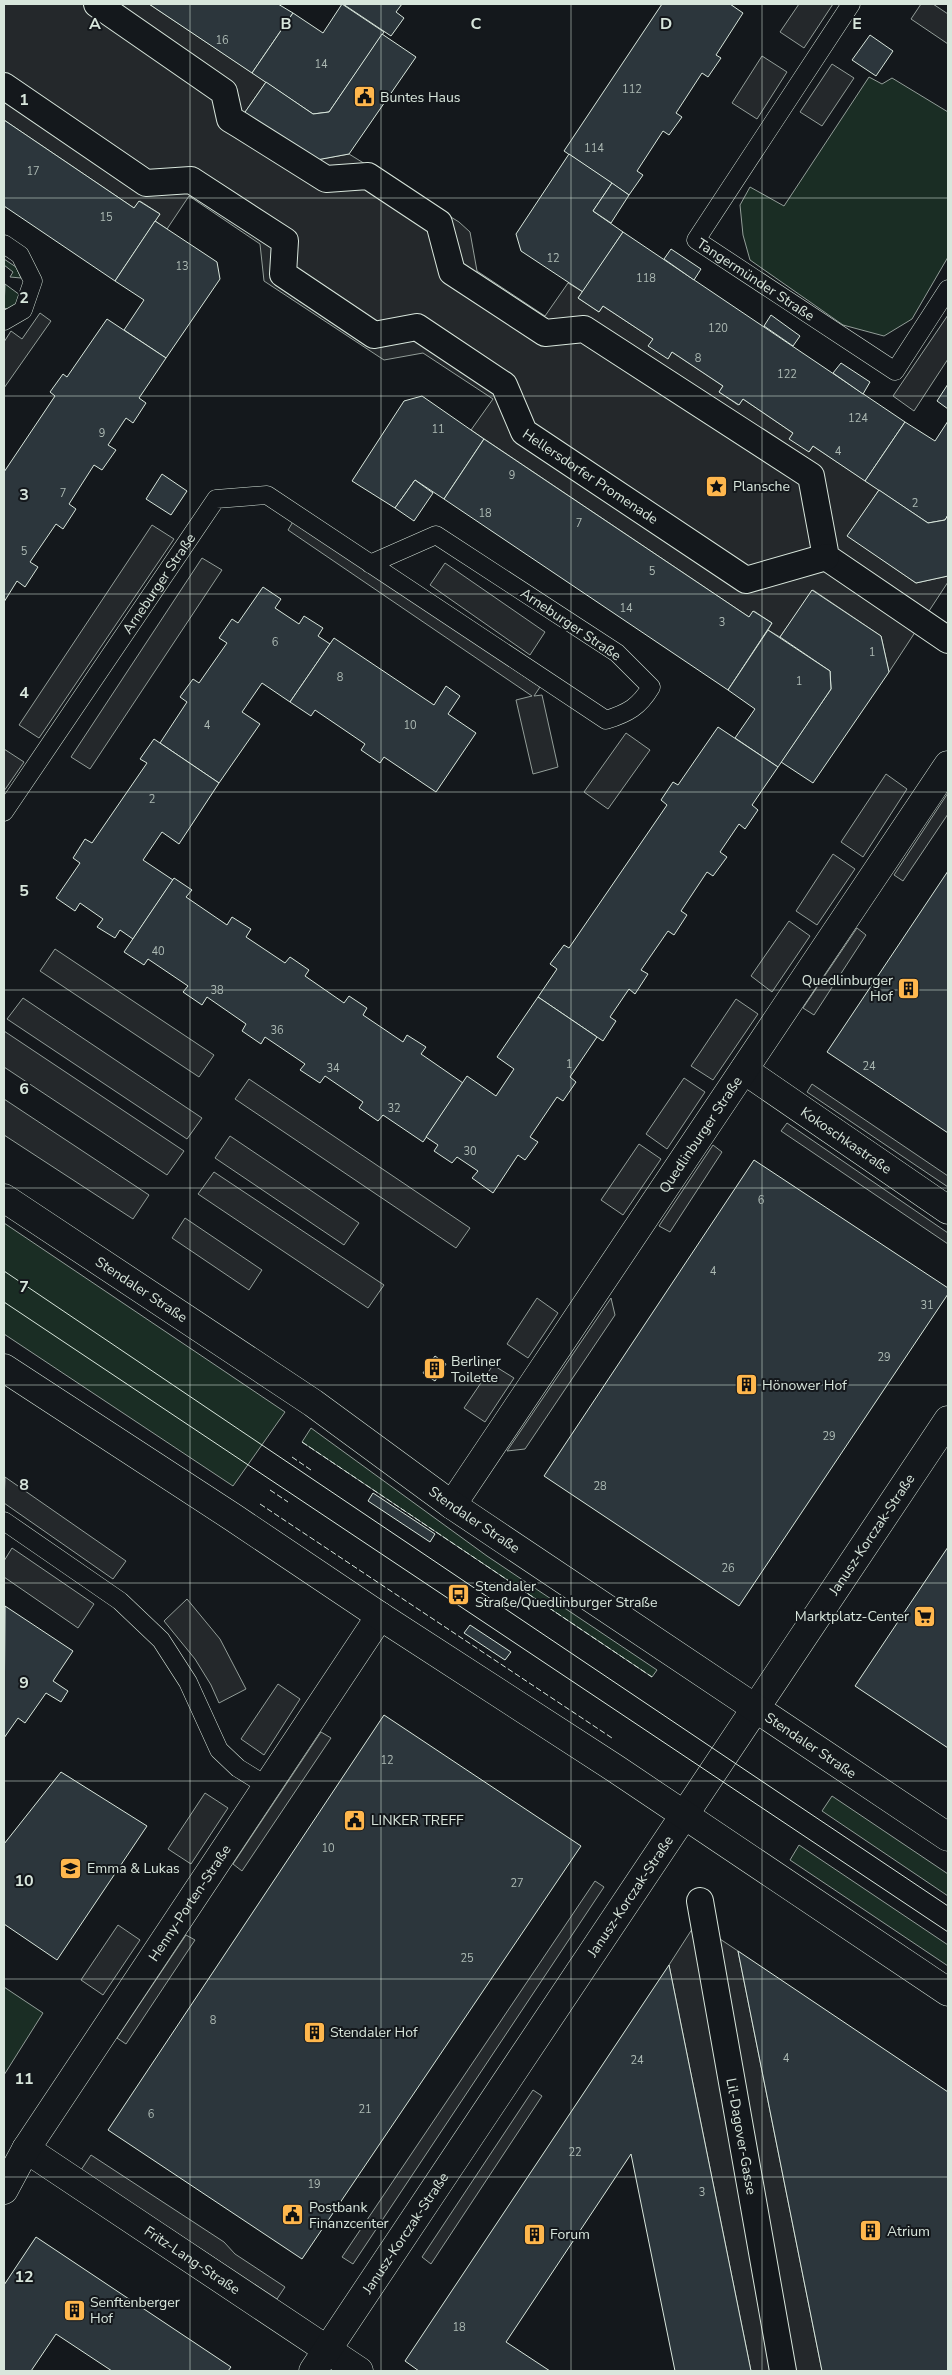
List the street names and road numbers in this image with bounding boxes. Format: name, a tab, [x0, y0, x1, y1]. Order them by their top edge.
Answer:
street label: Tangermünder Straße	[693, 234, 818, 326]
street label: Hellersdorfer Promenade	[519, 425, 662, 529]
street label: Arneburger Straße	[118, 530, 200, 638]
street label: Arneburger Straße	[517, 584, 625, 665]
street label: Quedlinburger Straße	[655, 1073, 747, 1197]
street label: Kokoschkastraße	[797, 1103, 895, 1179]
street label: Stendaler Straße	[92, 1252, 191, 1327]
street label: Janusz-Korczak-Straße	[824, 1470, 919, 1600]
street label: Stendaler Straße	[425, 1482, 524, 1558]
street label: Stendaler Straße	[761, 1708, 860, 1783]
street label: Janusz-Korczak-Straße	[583, 1832, 678, 1962]
street label: Henny-Porten-Straße	[144, 1841, 236, 1965]
street label: Lil-Dagover-Gasse	[721, 2077, 761, 2196]
street label: Janusz-Korczak-Straße	[358, 2169, 453, 2298]
street label: Fritz-Lang-Straße	[141, 2222, 244, 2299]

